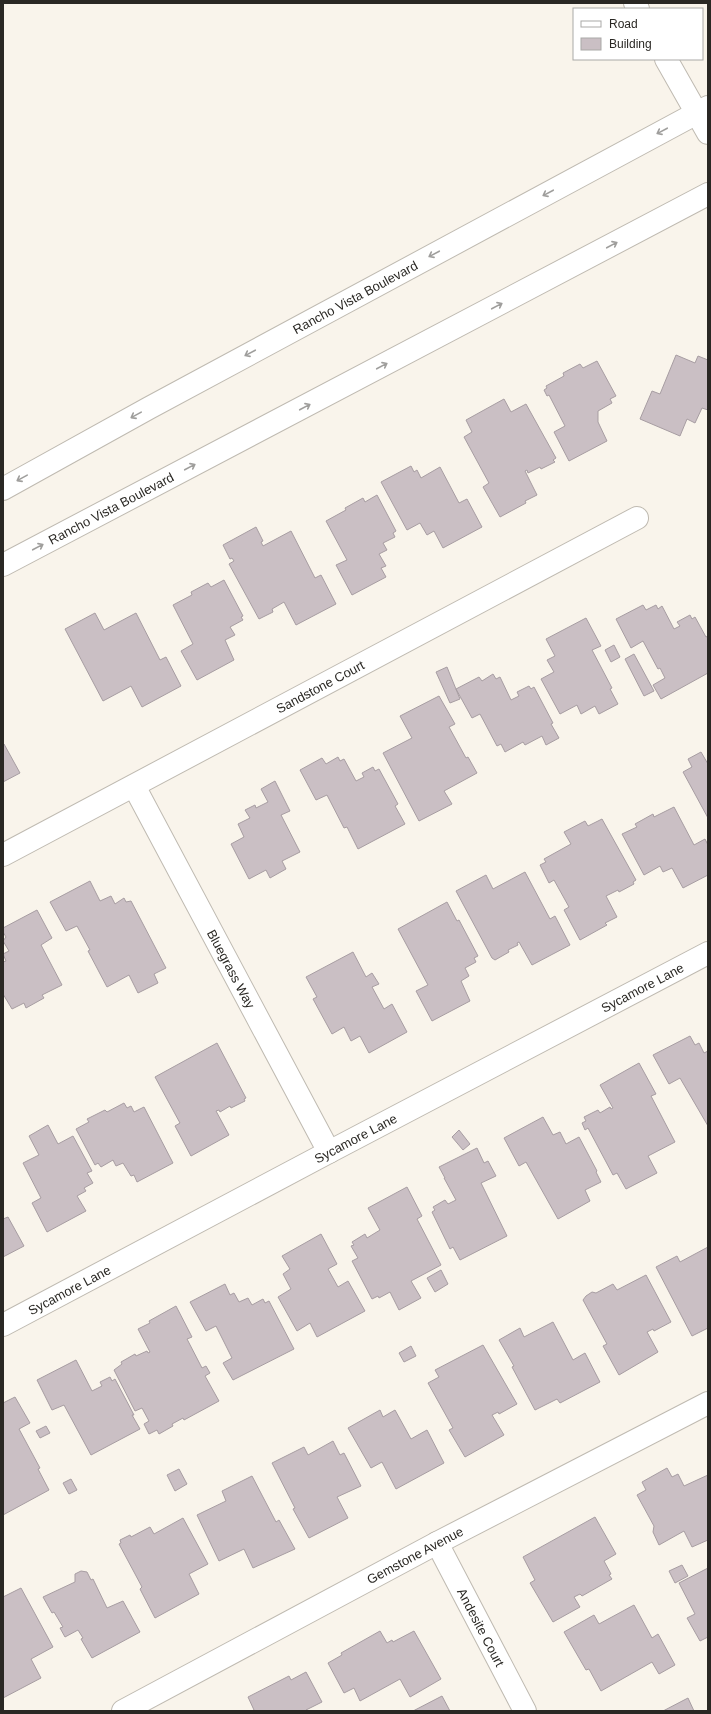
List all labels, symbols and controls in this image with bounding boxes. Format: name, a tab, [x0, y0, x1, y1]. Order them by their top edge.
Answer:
legend	[573, 8, 703, 60]
text: Road	[609, 17, 638, 31]
text: Building	[609, 37, 652, 51]
one-way arrow	[657, 128, 669, 136]
one-way arrow	[542, 190, 554, 197]
one-way arrow	[606, 240, 618, 248]
one-way arrow	[428, 251, 440, 259]
street label: Rancho Vista Boulevard	[290, 257, 420, 337]
one-way arrow	[491, 301, 503, 309]
one-way arrow	[244, 350, 256, 358]
one-way arrow	[376, 362, 388, 370]
one-way arrow	[299, 403, 311, 410]
one-way arrow	[130, 412, 142, 420]
one-way arrow	[184, 463, 196, 471]
street label: Rancho Vista Boulevard	[46, 469, 176, 547]
one-way arrow	[16, 475, 28, 483]
one-way arrow	[31, 543, 43, 551]
street label: Sandstone Court	[273, 657, 367, 716]
street label: Bluegrass Way	[204, 927, 259, 1011]
street label: Sycamore Lane	[599, 960, 686, 1015]
street label: Sycamore Lane	[312, 1110, 399, 1166]
street label: Sycamore Lane	[25, 1262, 113, 1318]
street label: Gemstone Avenue	[364, 1523, 466, 1587]
street label: Andesite Court	[454, 1586, 508, 1669]

